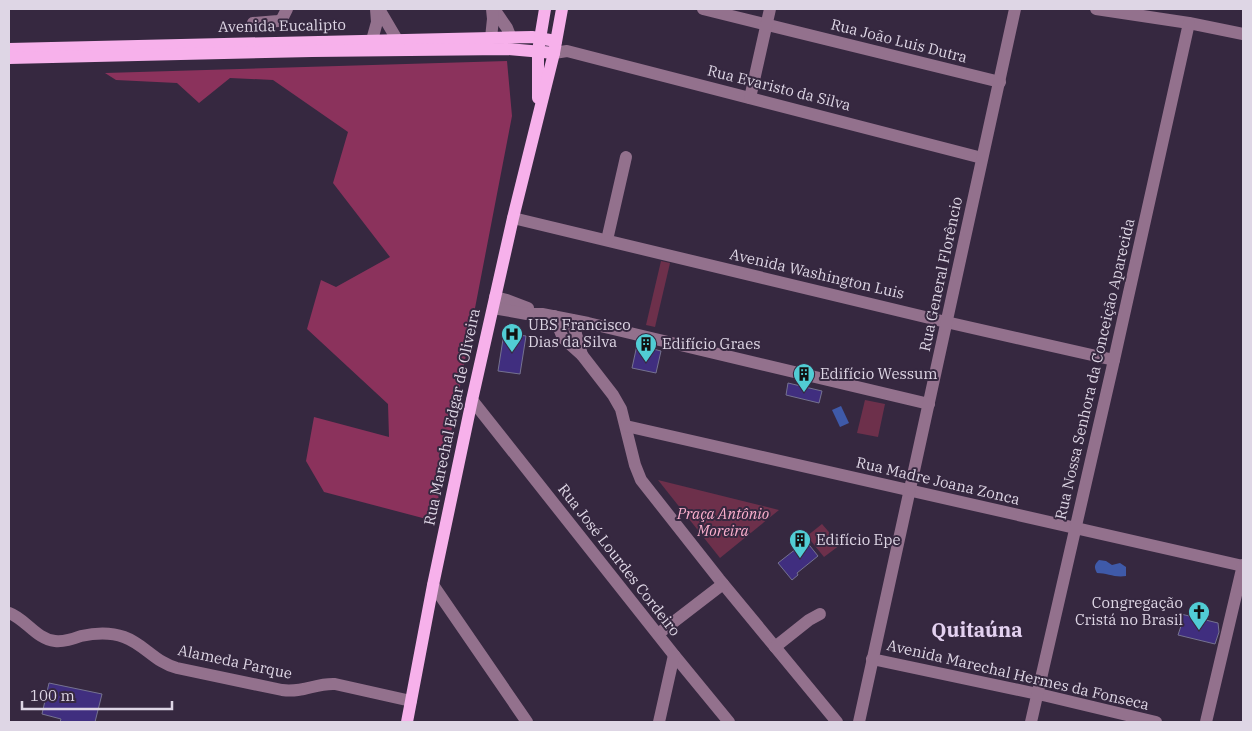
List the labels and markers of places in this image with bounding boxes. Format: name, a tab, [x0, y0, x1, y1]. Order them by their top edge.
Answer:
place label: UBS Francisco Dias da Silva	[528, 315, 631, 351]
hospital icon: UBS Francisco Dias da Silva	[500, 322, 524, 353]
building icon: Edifício Graes	[634, 332, 658, 363]
place label: Edifício Graes	[662, 334, 761, 353]
building icon: Edifício Wessum	[792, 362, 816, 393]
place label: Edifício Wessum	[820, 364, 938, 383]
building icon: Edifício Epe	[788, 528, 812, 559]
place label: Edifício Epe	[816, 530, 901, 549]
place label: Congregação Cristá no Brasil	[1075, 593, 1183, 629]
church icon: Congregação Cristá no Brasil	[1187, 600, 1211, 631]

